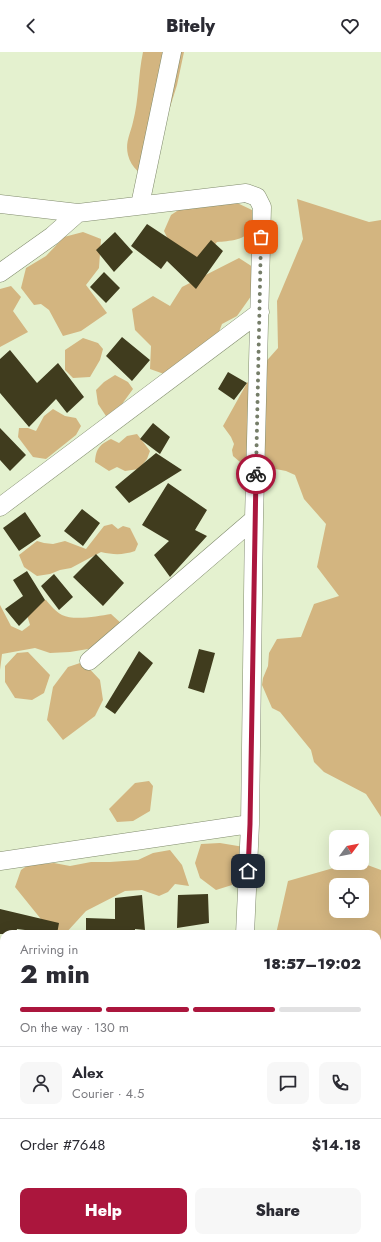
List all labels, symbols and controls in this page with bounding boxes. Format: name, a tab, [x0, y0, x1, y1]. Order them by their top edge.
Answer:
text: Bitely	[166, 13, 215, 39]
icon: back	[20, 15, 42, 37]
icon: heart	[339, 15, 361, 37]
pin	[244, 220, 278, 254]
icon: bag	[250, 226, 272, 248]
courier	[236, 454, 276, 494]
icon: bike	[245, 463, 267, 485]
north arrow	[329, 830, 369, 870]
map controls	[329, 830, 369, 918]
pin	[231, 854, 265, 888]
icon: home	[237, 860, 259, 882]
button: locate	[329, 878, 369, 918]
text: Arriving in	[20, 940, 78, 959]
text: 18:57–19:02	[263, 953, 361, 975]
text: 2 min	[20, 955, 90, 993]
text: On the way · 130 m	[20, 1018, 129, 1037]
button: person	[20, 1062, 62, 1104]
text: Alex	[72, 1062, 103, 1084]
button: chat	[267, 1062, 309, 1104]
button: phone	[319, 1062, 361, 1104]
text: Courier · 4.5	[72, 1084, 144, 1103]
text: Order #7648	[20, 1134, 105, 1156]
text: $14.18	[312, 1134, 361, 1156]
button: Help	[20, 1188, 187, 1234]
button: Share	[195, 1188, 361, 1234]

